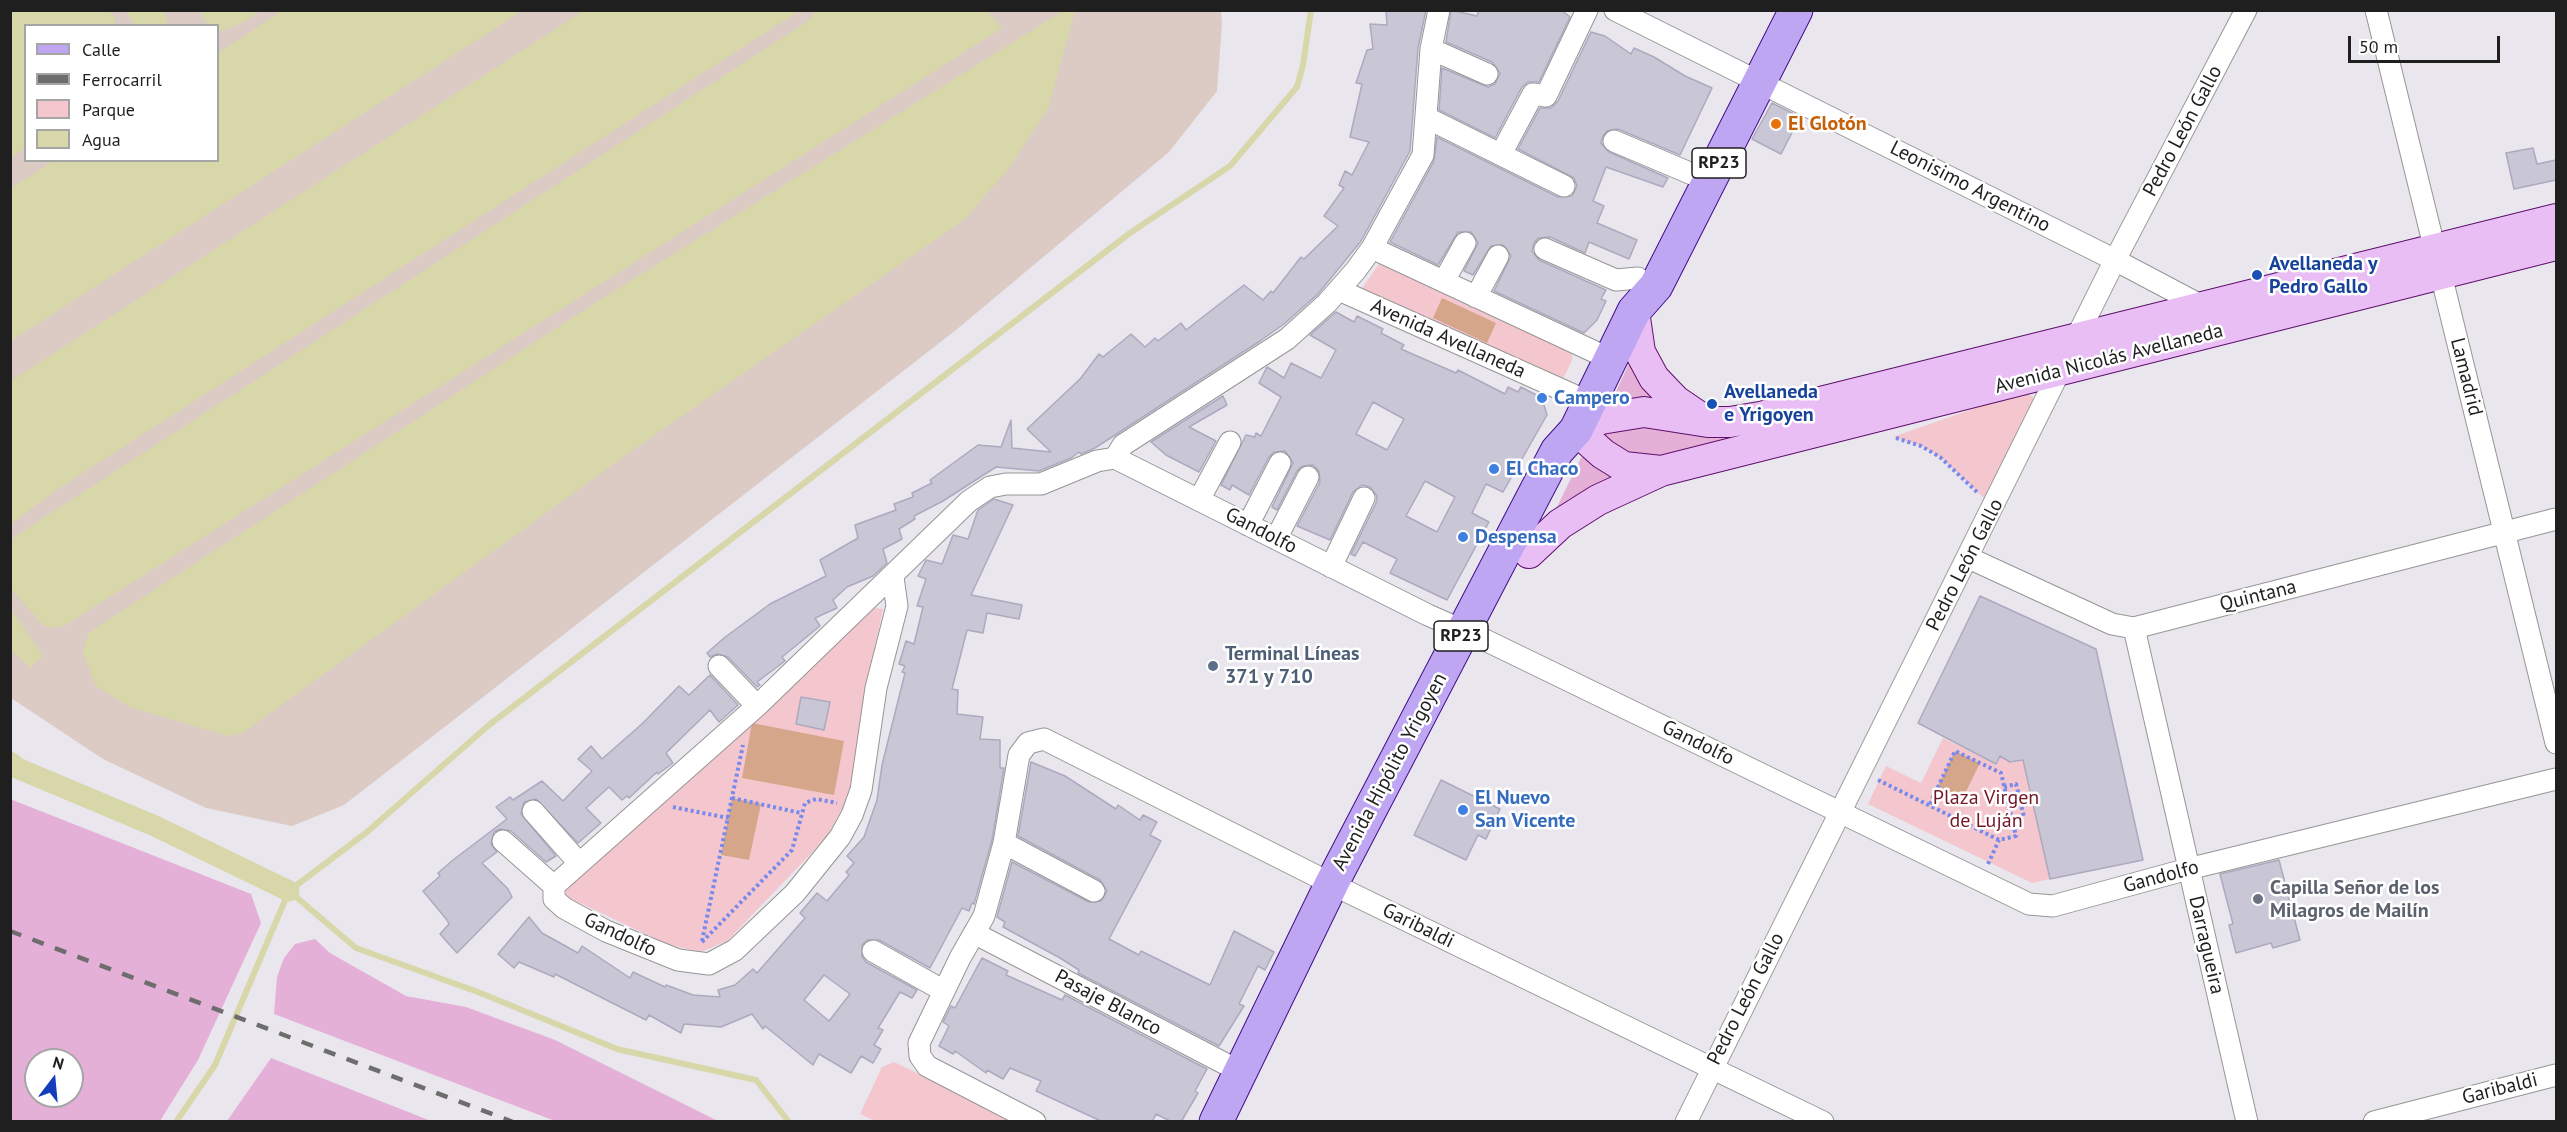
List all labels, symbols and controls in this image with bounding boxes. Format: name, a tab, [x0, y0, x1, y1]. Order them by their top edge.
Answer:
legend	[24, 24, 219, 162]
scale bar	[2351, 24, 2502, 62]
text: 50 m	[2359, 35, 2398, 58]
text: Calle	[82, 38, 121, 61]
street label: Pedro León Gallo	[2138, 61, 2228, 201]
text: Ferrocarril	[82, 68, 162, 91]
text: Parque	[82, 98, 135, 121]
place label: El Glotón	[1788, 112, 1867, 136]
marker: El Glotón	[1769, 117, 1783, 131]
text: Agua	[82, 128, 121, 151]
street label: Leonisimo Argentino	[1886, 136, 2054, 238]
road number: RP23	[1692, 148, 1746, 178]
place label: Avellaneda y Pedro Gallo	[2269, 252, 2378, 299]
marker: Avellaneda y Pedro Gallo	[2250, 268, 2264, 282]
street label: Avenida Avellaneda	[1367, 294, 1529, 384]
street label: Avenida Nicolás Avellaneda	[1992, 319, 2226, 399]
street label: Lamadrid	[2445, 335, 2487, 419]
place label: Avellaneda e Yrigoyen	[1724, 380, 1818, 427]
place label: Campero	[1554, 386, 1630, 410]
marker: Campero	[1535, 391, 1549, 405]
marker: Avellaneda e Yrigoyen	[1705, 397, 1719, 411]
place label: El Chaco	[1506, 457, 1578, 481]
marker: El Chaco	[1487, 462, 1501, 476]
street label: Pedro León Gallo	[1921, 495, 2009, 635]
street label: Gandolfo	[1221, 503, 1301, 559]
place label: Despensa	[1475, 525, 1557, 549]
marker: Despensa	[1456, 530, 1470, 544]
street label: Quintana	[2217, 575, 2299, 617]
road number: RP23	[1434, 621, 1488, 651]
place label: Terminal Líneas 371 y 710	[1225, 642, 1359, 689]
marker: Terminal Líneas 371 y 710	[1206, 659, 1220, 673]
street label: Avenida Hipólito Yrigoyen	[1328, 669, 1452, 875]
street label: Gandolfo	[1658, 715, 1738, 771]
place label: El Nuevo San Vicente	[1475, 786, 1575, 833]
park label: Plaza Virgen de Luján	[1933, 786, 2039, 833]
marker: El Nuevo San Vicente	[1456, 803, 1470, 817]
street label: Gandolfo	[2121, 855, 2201, 899]
place label: Capilla Señor de los Milagros de Mailín	[2270, 876, 2439, 923]
marker: Capilla Señor de los Milagros de Mailín	[2251, 892, 2265, 906]
street label: Darragueira	[2183, 893, 2229, 997]
street label: Garibaldi	[1378, 898, 1458, 954]
street label: Gandolfo	[580, 908, 660, 962]
street label: Pedro León Gallo	[1702, 929, 1790, 1069]
street label: Pasaje Blanco	[1051, 965, 1165, 1041]
north arrow	[24, 1048, 84, 1108]
text: N	[51, 1052, 66, 1074]
street label: Garibaldi	[2460, 1068, 2540, 1110]

